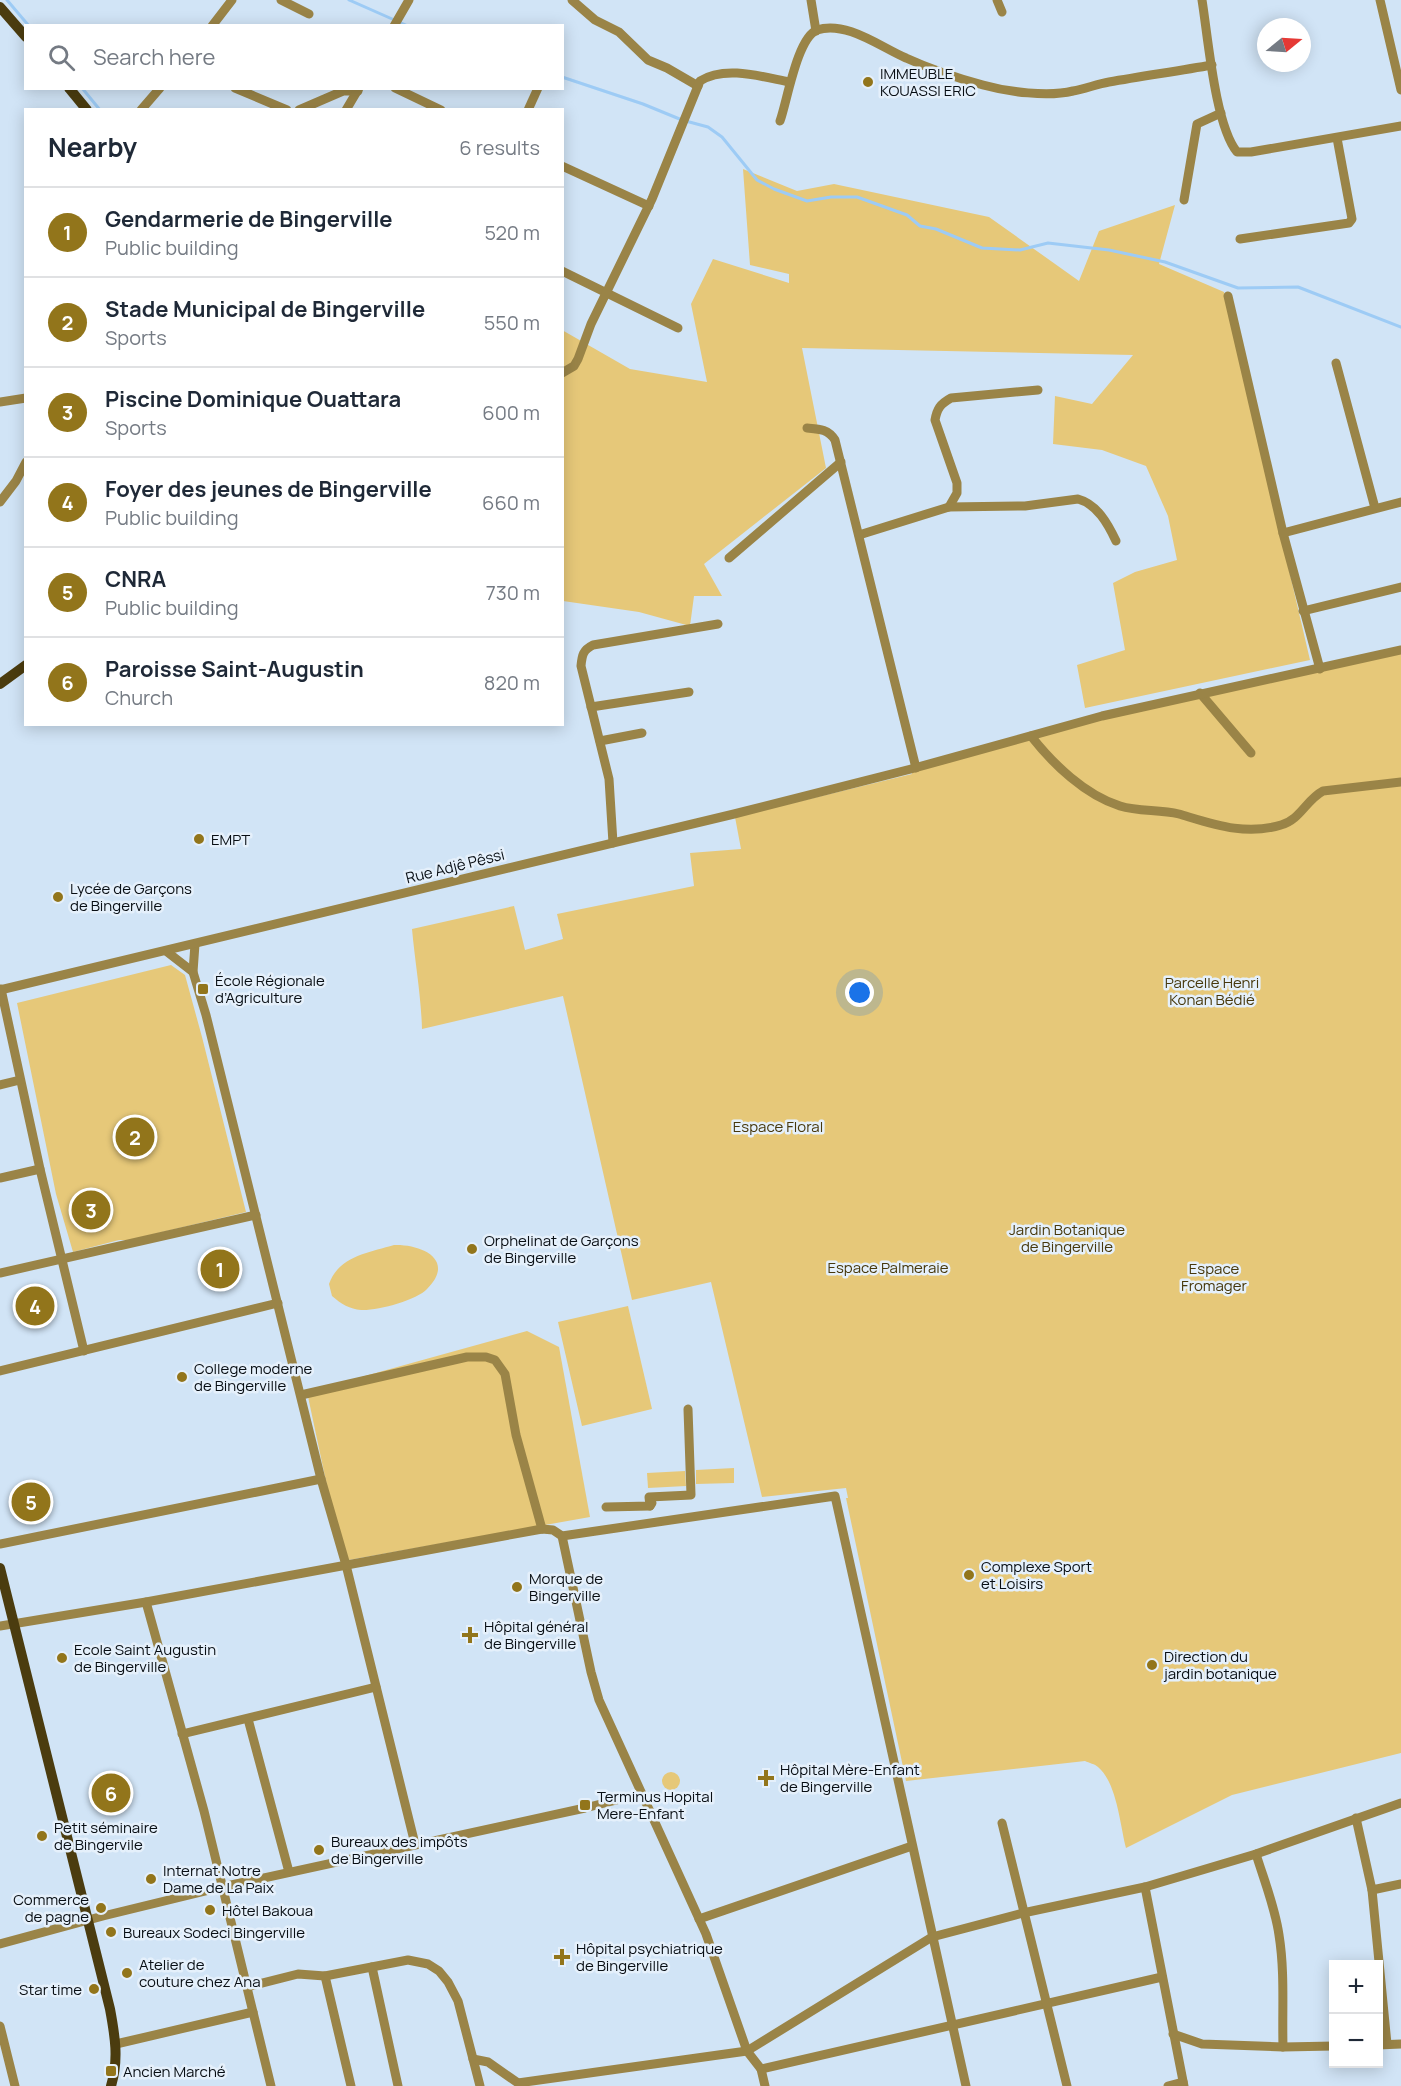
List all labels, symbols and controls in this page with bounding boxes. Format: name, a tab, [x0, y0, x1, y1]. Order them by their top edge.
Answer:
north arrow	[1257, 18, 1311, 72]
search box	[24, 24, 564, 90]
icon: search	[45, 41, 78, 74]
text: Search here	[93, 42, 215, 72]
place label: IMMEUBLE KOUASSI ERIC	[880, 63, 976, 101]
marker: IMMEUBLE KOUASSI ERIC	[861, 75, 875, 89]
text: Nearby	[48, 129, 137, 165]
text: 6 results	[459, 134, 540, 161]
text: Gendarmerie de Bingerville	[105, 204, 393, 234]
text: 1	[63, 219, 72, 246]
text: 520 m	[484, 219, 540, 246]
text: Public building	[105, 234, 239, 261]
text: Stade Municipal de Bingerville	[105, 294, 425, 324]
text: 2	[62, 309, 73, 336]
text: 550 m	[484, 309, 540, 336]
text: Sports	[105, 324, 167, 351]
text: Piscine Dominique Ouattara	[105, 384, 401, 414]
text: 3	[62, 399, 73, 426]
text: 600 m	[482, 399, 540, 426]
text: Sports	[105, 414, 167, 441]
text: Foyer des jeunes de Bingerville	[105, 474, 432, 504]
text: 4	[61, 489, 74, 516]
text: 660 m	[482, 489, 540, 516]
text: Public building	[105, 504, 239, 531]
text: CNRA	[105, 564, 166, 594]
text: 5	[62, 579, 73, 606]
text: 730 m	[486, 579, 540, 606]
text: Public building	[105, 594, 239, 621]
text: Paroisse Saint-Augustin	[105, 654, 364, 684]
text: 6	[61, 669, 74, 696]
text: 820 m	[484, 669, 540, 696]
text: Church	[105, 684, 173, 711]
place label: EMPT	[211, 829, 250, 850]
marker: EMPT	[192, 832, 206, 846]
street label: Rue Adjê Pêssi	[403, 844, 507, 888]
place label: Lycée de Garçons de Bingerville	[70, 878, 192, 916]
marker: Lycée de Garçons de Bingerville	[51, 890, 65, 904]
place label: École Régionale d’Agriculture	[215, 970, 325, 1008]
park label: Parcelle Henri Konan Bédié	[1165, 972, 1259, 1010]
your location	[845, 978, 874, 1007]
marker: École Régionale d’Agriculture	[196, 982, 210, 996]
pin: 2	[116, 1114, 154, 1160]
park label: Espace Floral	[733, 1116, 823, 1137]
pin: 3	[72, 1188, 110, 1232]
park label: Jardin Botanique de Bingerville	[1009, 1219, 1125, 1257]
place label: Orphelinat de Garçons de Bingerville	[484, 1230, 639, 1268]
marker: Orphelinat de Garçons de Bingerville	[465, 1242, 479, 1256]
pin: 1	[200, 1246, 240, 1292]
park label: Espace Palmeraie	[827, 1257, 949, 1278]
park label: Espace Fromager	[1181, 1258, 1247, 1296]
pin: 4	[15, 1284, 54, 1328]
place label: College moderne de Bingerville	[194, 1358, 312, 1396]
marker: College moderne de Bingerville	[175, 1370, 189, 1384]
pin: 5	[12, 1480, 51, 1524]
place label: Complexe Sport et Loisirs	[981, 1556, 1092, 1594]
place label: Morque de Bingerville	[529, 1568, 603, 1606]
marker: Complexe Sport et Loisirs	[962, 1568, 976, 1582]
marker: Morque de Bingerville	[510, 1580, 524, 1594]
place label: Hôpital général de Bingerville	[484, 1616, 588, 1654]
marker: Hôpital général de Bingerville	[461, 1626, 479, 1644]
place label: Ecole Saint Augustin de Bingerville	[74, 1639, 216, 1677]
place label: Direction du jardin botanique	[1163, 1646, 1277, 1684]
marker: Ecole Saint Augustin de Bingerville	[55, 1651, 69, 1665]
marker: Direction du jardin botanique	[1145, 1658, 1159, 1672]
place label: Hôpital Mère-Enfant de Bingerville	[780, 1759, 920, 1797]
marker: Hôpital Mère-Enfant de Bingerville	[757, 1769, 775, 1787]
pin: 6	[92, 1770, 130, 1816]
place label: Terminus Hopital Mere-Enfant	[597, 1786, 713, 1824]
marker: Terminus Hopital Mere-Enfant	[578, 1798, 592, 1812]
place label: Petit séminaire de Bingervile	[54, 1817, 158, 1855]
marker: Petit séminaire de Bingervile	[35, 1829, 49, 1843]
place label: Bureaux des impôts de Bingerville	[331, 1831, 468, 1869]
marker: Bureaux des impôts de Bingerville	[312, 1843, 326, 1857]
place label: Internat Notre Dame de La Paix	[163, 1860, 274, 1898]
marker: Internat Notre Dame de La Paix	[144, 1872, 158, 1886]
place label: Commerce de pagne	[13, 1889, 89, 1927]
place label: Hôtel Bakoua	[222, 1900, 313, 1921]
marker: Commerce de pagne	[94, 1901, 108, 1915]
marker: Hôtel Bakoua	[203, 1903, 217, 1917]
place label: Bureaux Sodeci Bingerville	[123, 1922, 305, 1943]
marker: Bureaux Sodeci Bingerville	[104, 1925, 118, 1939]
place label: Hôpital psychiatrique de Bingerville	[576, 1938, 723, 1976]
marker: Hôpital psychiatrique de Bingerville	[553, 1948, 571, 1966]
place label: Atelier de couture chez Ana	[139, 1954, 260, 1992]
map controls	[1329, 1960, 1383, 2068]
button: +	[1329, 1960, 1383, 2014]
marker: Atelier de couture chez Ana	[120, 1966, 134, 1980]
place label: Star time	[19, 1979, 82, 2000]
marker: Star time	[87, 1982, 101, 1996]
button: −	[1329, 2014, 1383, 2068]
place label: Ancien Marché	[123, 2061, 226, 2082]
marker: Ancien Marché	[104, 2064, 118, 2078]

